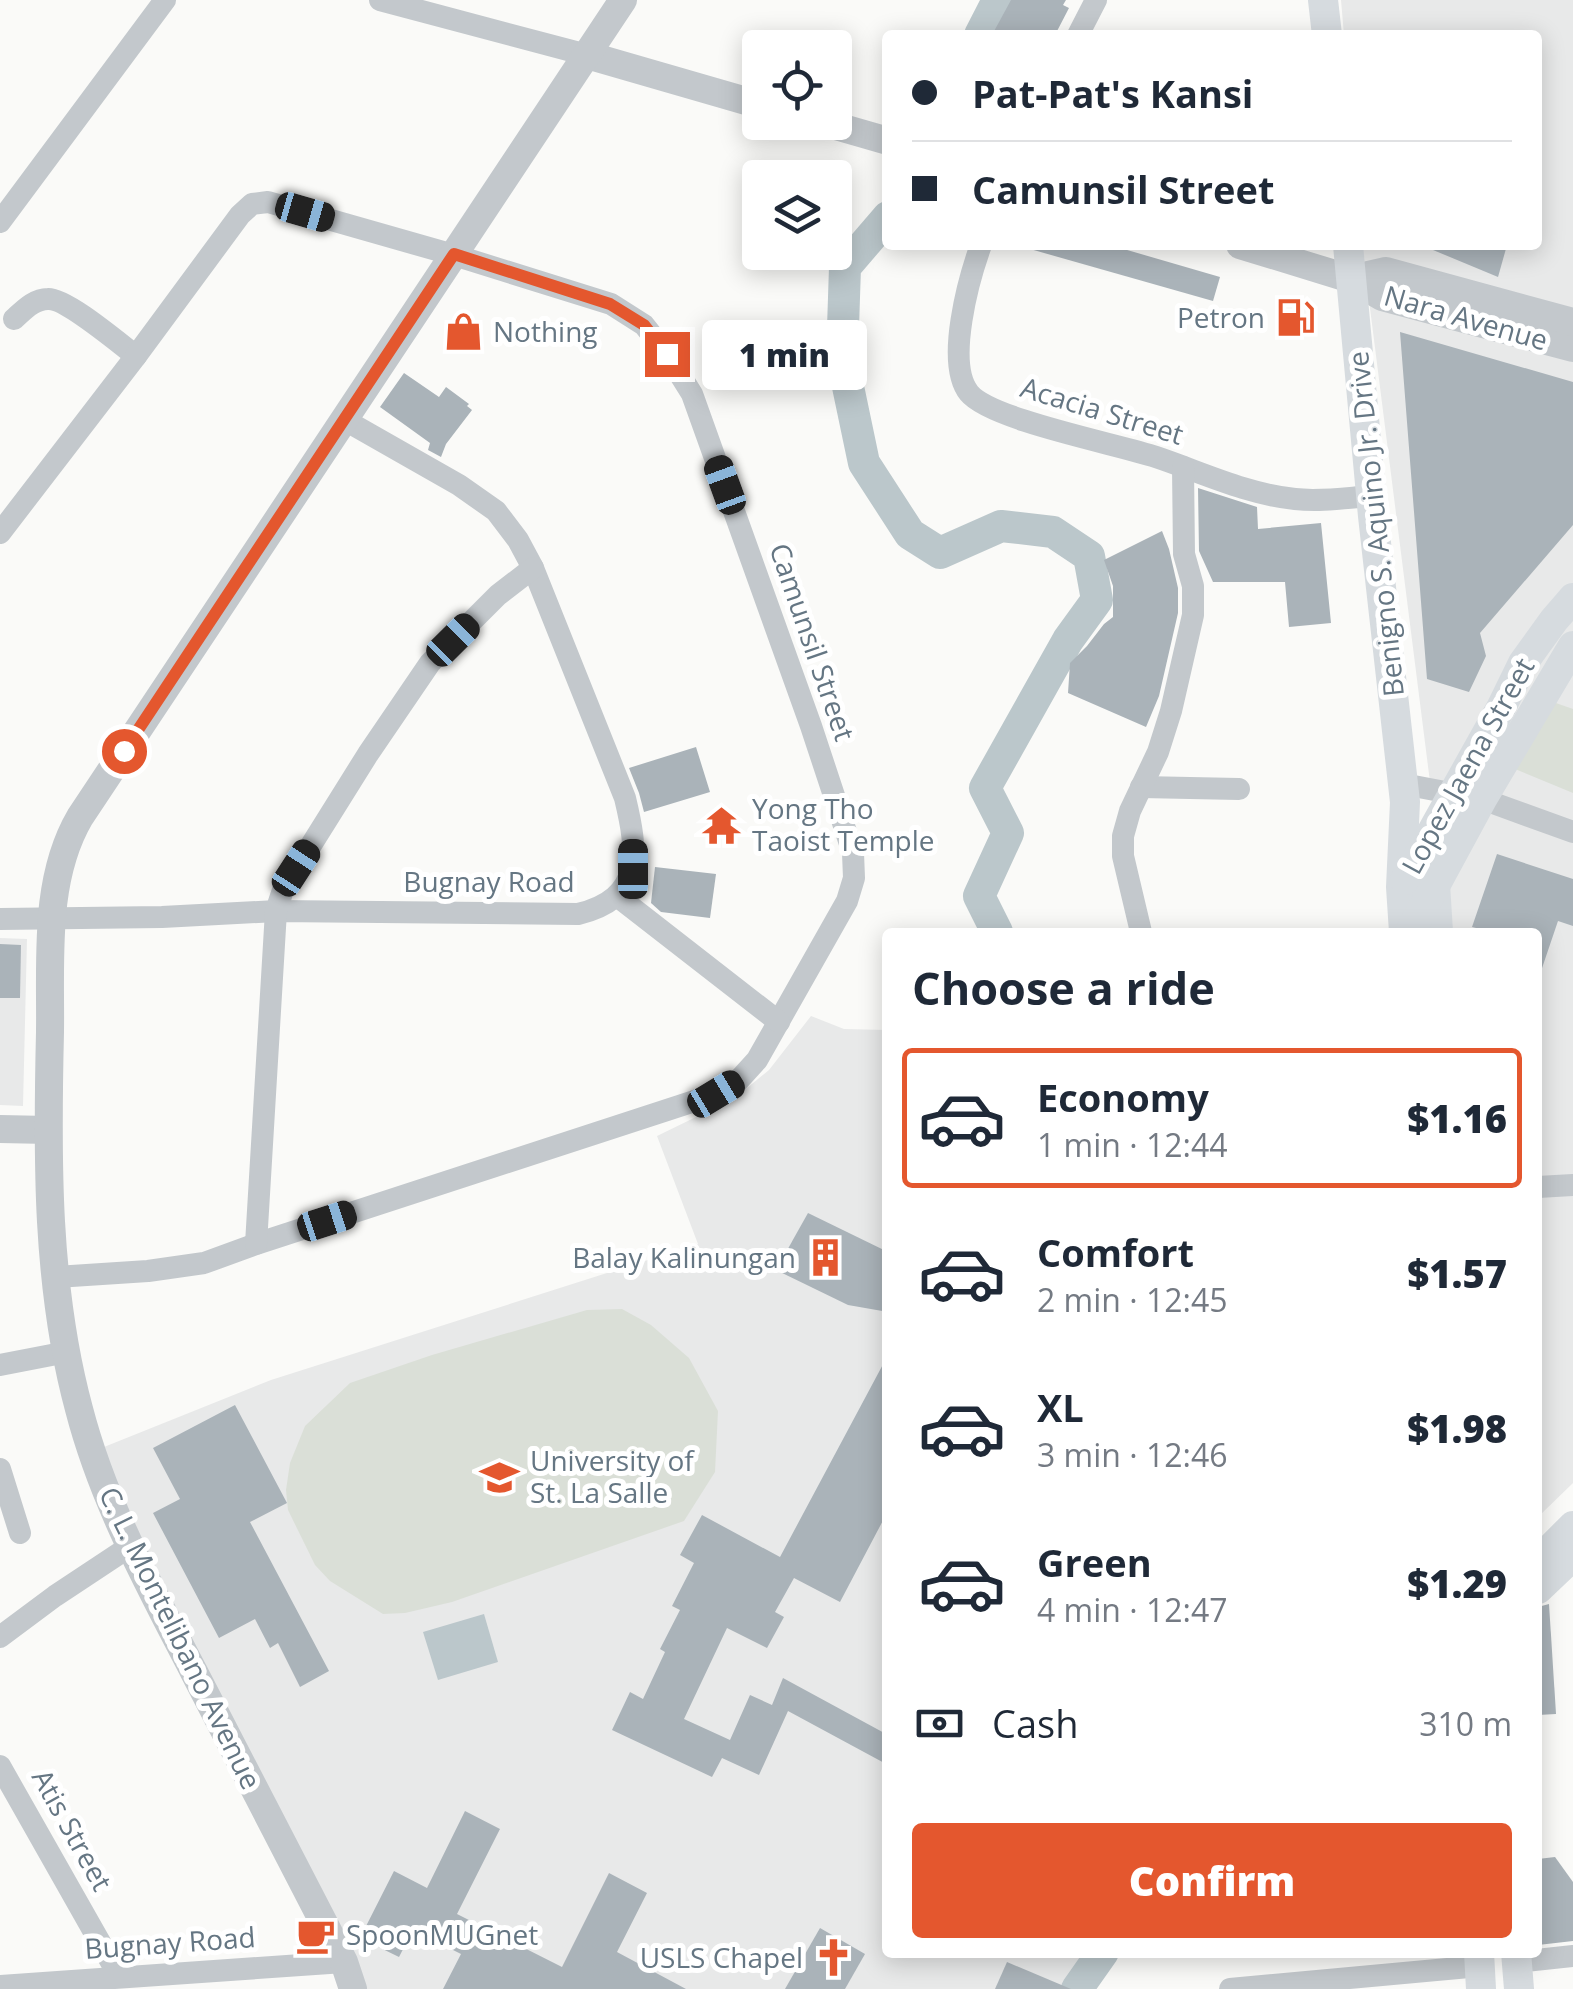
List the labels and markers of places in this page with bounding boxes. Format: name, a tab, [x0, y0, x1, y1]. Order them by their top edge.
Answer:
fuel station icon: Petron	[1274, 297, 1316, 339]
place label: Petron	[1177, 298, 1265, 336]
shop icon: Nothing	[442, 311, 484, 353]
place label: Nothing	[493, 312, 598, 350]
place label: Yong Tho Taoist Temple	[752, 789, 934, 859]
temple icon: Yong Tho Taoist Temple	[701, 804, 743, 846]
building icon: Balay Kalinungan	[805, 1237, 847, 1279]
place label: Balay Kalinungan	[572, 1238, 796, 1276]
place label: University of St. La Salle	[530, 1441, 695, 1511]
school or university icon: University of St. La Salle	[479, 1456, 521, 1498]
cafe icon: SpoonMUGnet	[295, 1914, 337, 1956]
place label: SpoonMUGnet	[346, 1915, 538, 1953]
church icon: USLS Chapel	[812, 1937, 854, 1979]
place label: USLS Chapel	[640, 1938, 803, 1976]

